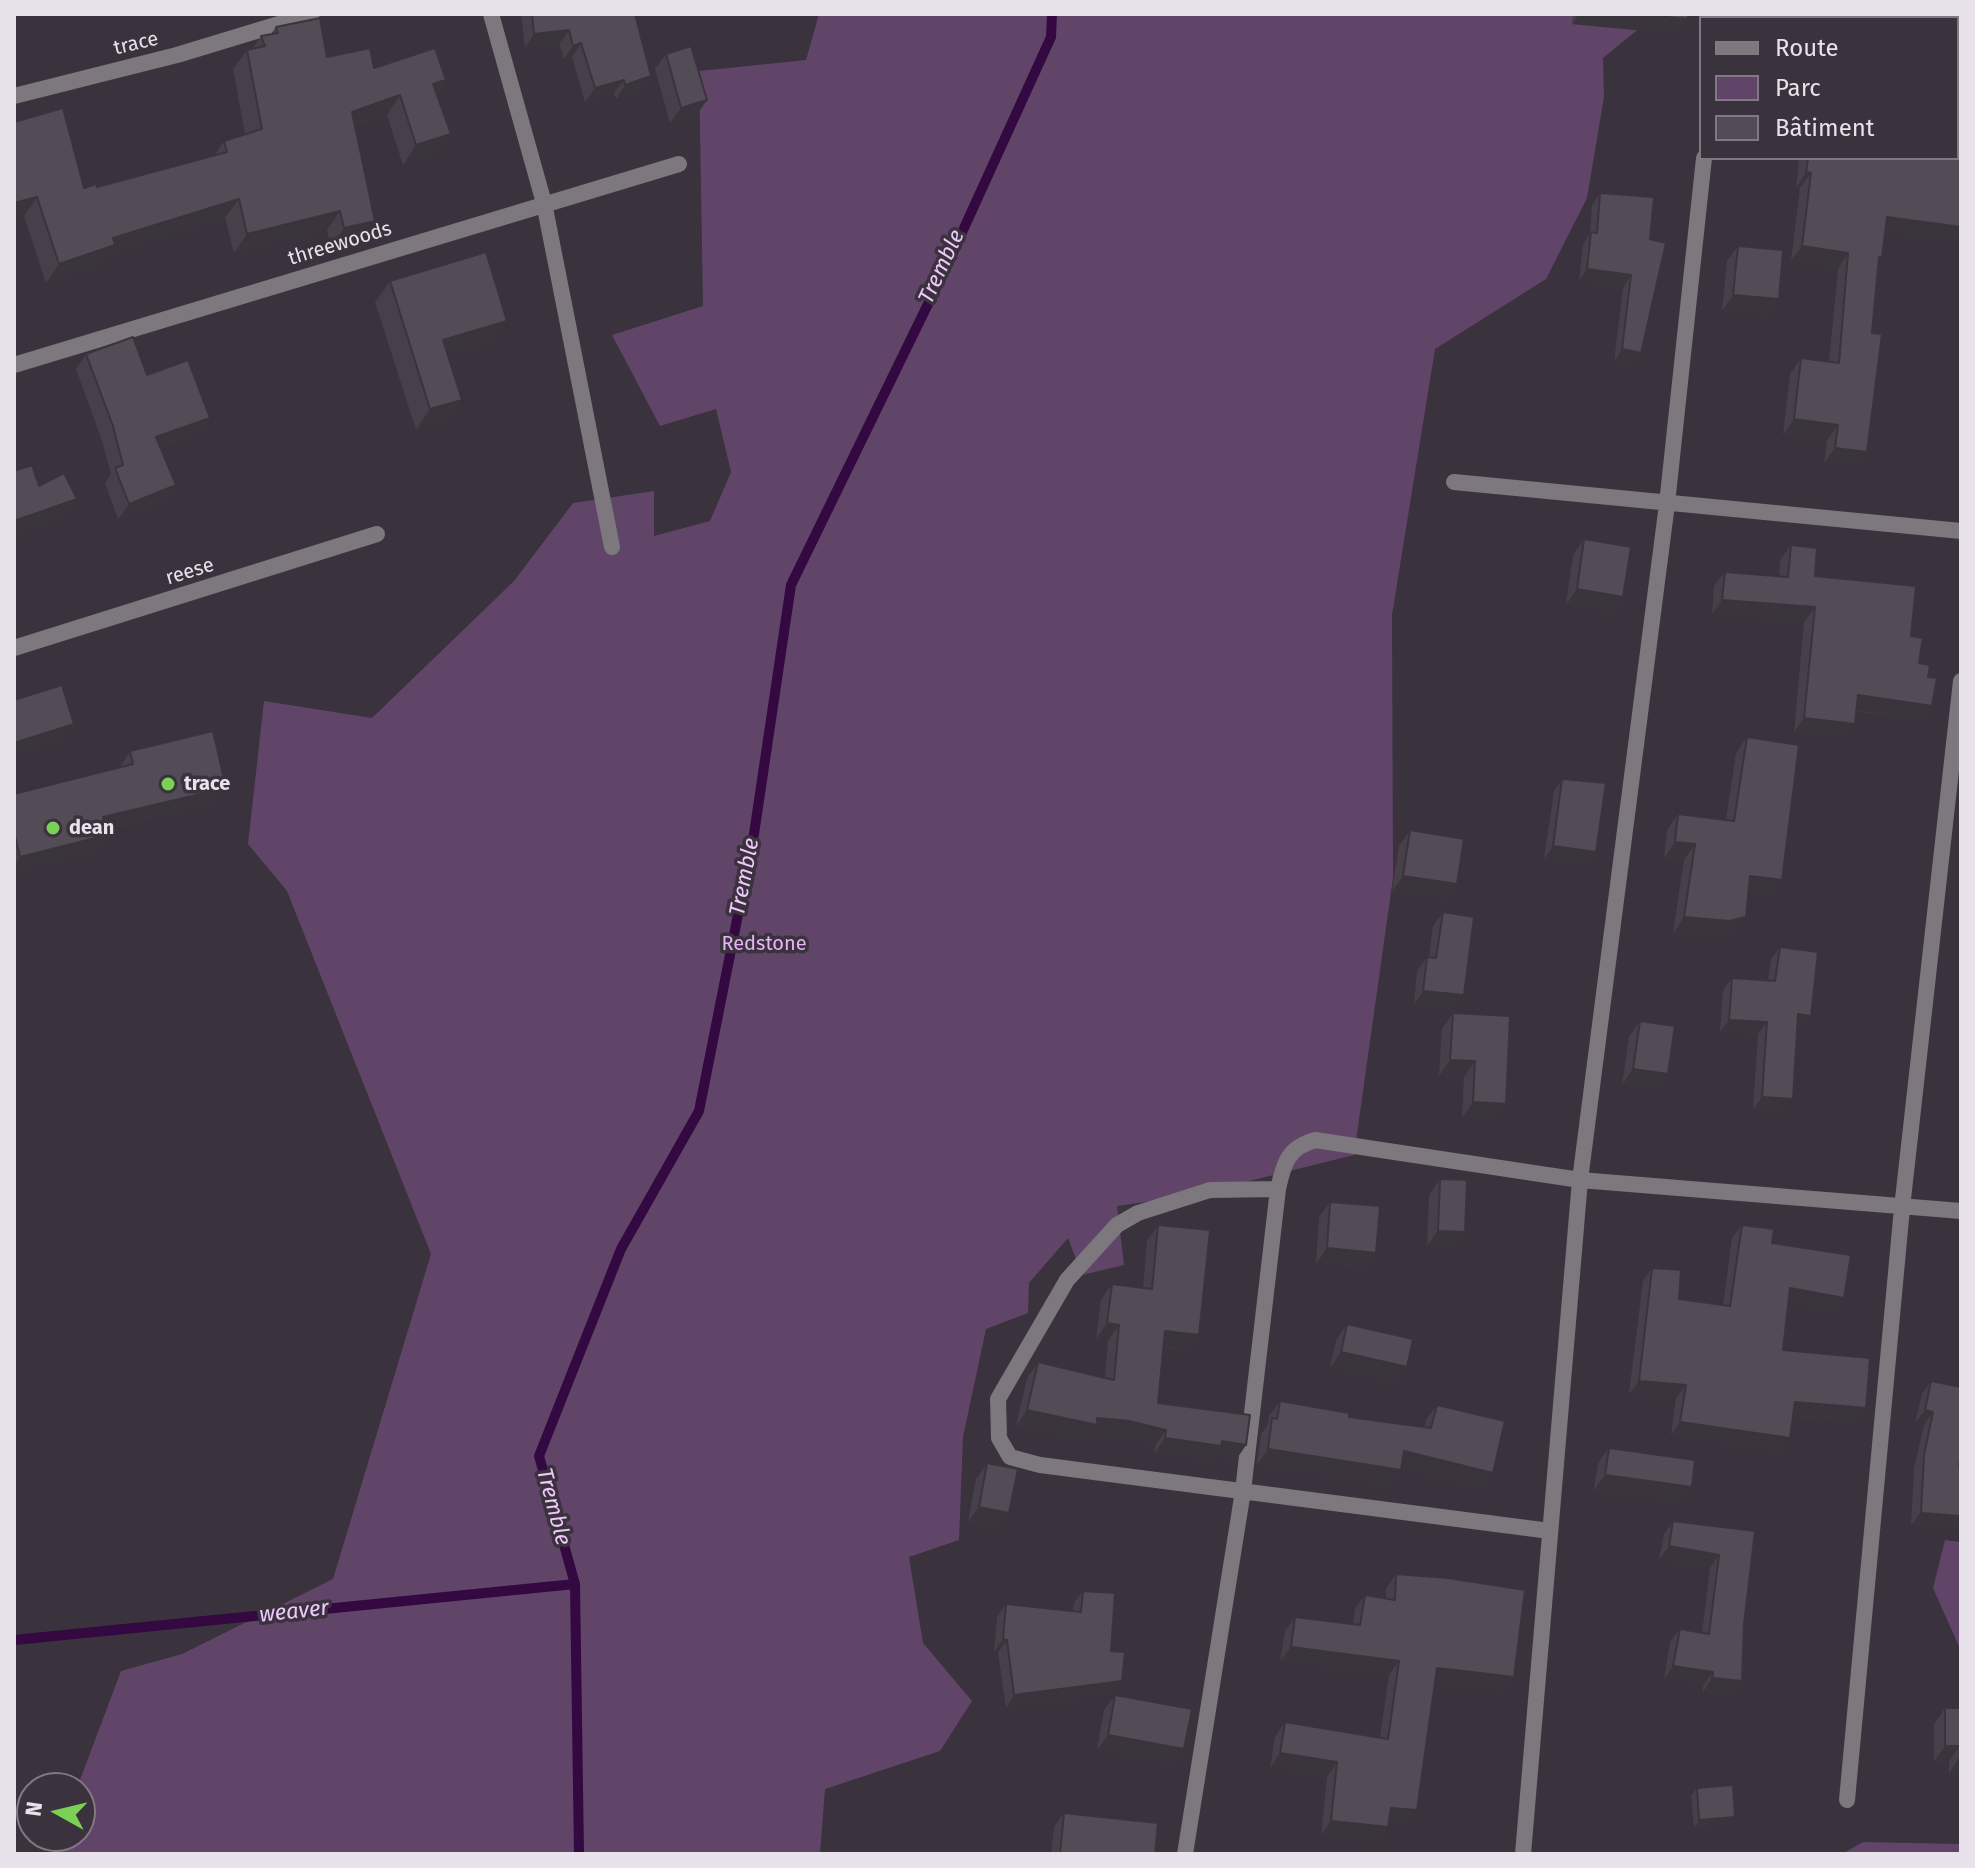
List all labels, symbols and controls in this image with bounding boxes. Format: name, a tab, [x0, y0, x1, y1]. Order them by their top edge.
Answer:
legend	[1699, 16, 1959, 160]
street label: trace	[111, 27, 161, 61]
text: Route	[1775, 34, 1839, 62]
text: Parc	[1775, 74, 1821, 102]
text: Bâtiment	[1775, 114, 1874, 142]
street label: threewoods	[285, 217, 395, 271]
water label: Tremble	[913, 226, 971, 308]
street label: reese	[163, 553, 217, 591]
place label: trace	[184, 772, 230, 796]
marker: trace	[159, 775, 177, 793]
place label: dean	[69, 816, 114, 840]
marker: dean	[44, 819, 62, 837]
water label: Tremble	[725, 836, 765, 918]
park label: Redstone	[721, 932, 807, 956]
water label: Tremble	[530, 1466, 576, 1548]
water label: weaver	[258, 1595, 330, 1629]
north arrow	[16, 1772, 96, 1852]
text: N	[19, 1800, 48, 1818]

